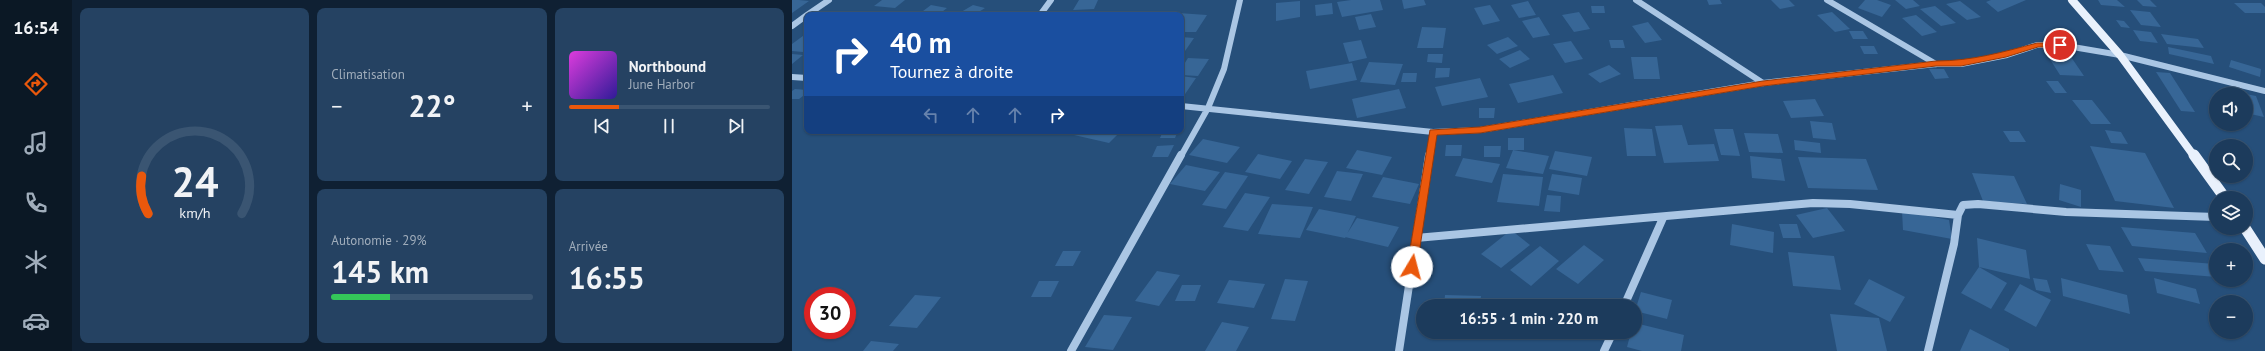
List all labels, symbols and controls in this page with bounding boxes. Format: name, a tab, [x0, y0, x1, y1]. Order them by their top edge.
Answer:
text: 16:54	[13, 16, 59, 39]
text: 40 m	[890, 24, 951, 61]
icon: right	[824, 28, 876, 80]
pin	[2043, 28, 2077, 62]
icon: arrive	[2049, 34, 2071, 56]
text: Northbound	[629, 57, 706, 76]
text: Tournez à droite	[890, 60, 1013, 83]
text: Climatisation	[331, 66, 405, 83]
icon: directions	[22, 70, 50, 98]
text: June Harbor	[629, 76, 695, 93]
text: 22°	[408, 86, 456, 125]
map controls	[2209, 87, 2253, 339]
button: sound	[2209, 87, 2253, 131]
text: −	[331, 92, 342, 120]
text: +	[522, 92, 533, 120]
icon: left	[920, 104, 942, 126]
icon: ahead	[962, 104, 984, 126]
icon: ahead	[1004, 104, 1026, 126]
icon: right	[1046, 104, 1068, 126]
icon: previous	[591, 115, 613, 137]
icon: pause	[658, 115, 680, 137]
icon: next	[725, 115, 747, 137]
icon: music	[22, 129, 50, 157]
button: search	[2209, 139, 2253, 183]
text: 24	[171, 154, 218, 207]
icon: phone	[22, 189, 50, 217]
button: layers	[2209, 191, 2253, 235]
text: km/h	[179, 202, 210, 221]
text: Autonomie · 29%	[331, 232, 427, 249]
text: Arrivée	[569, 238, 608, 255]
button: +	[2209, 243, 2253, 287]
position arrow	[1391, 246, 1433, 288]
icon: climate	[22, 248, 50, 276]
text: 145 km	[331, 252, 429, 291]
text: 16:55	[569, 258, 645, 297]
speed limit sign: 30	[804, 287, 856, 339]
button: −	[2209, 295, 2253, 339]
icon: car	[22, 307, 50, 335]
text: 16:55 · 1 min · 220 m	[1460, 309, 1598, 328]

